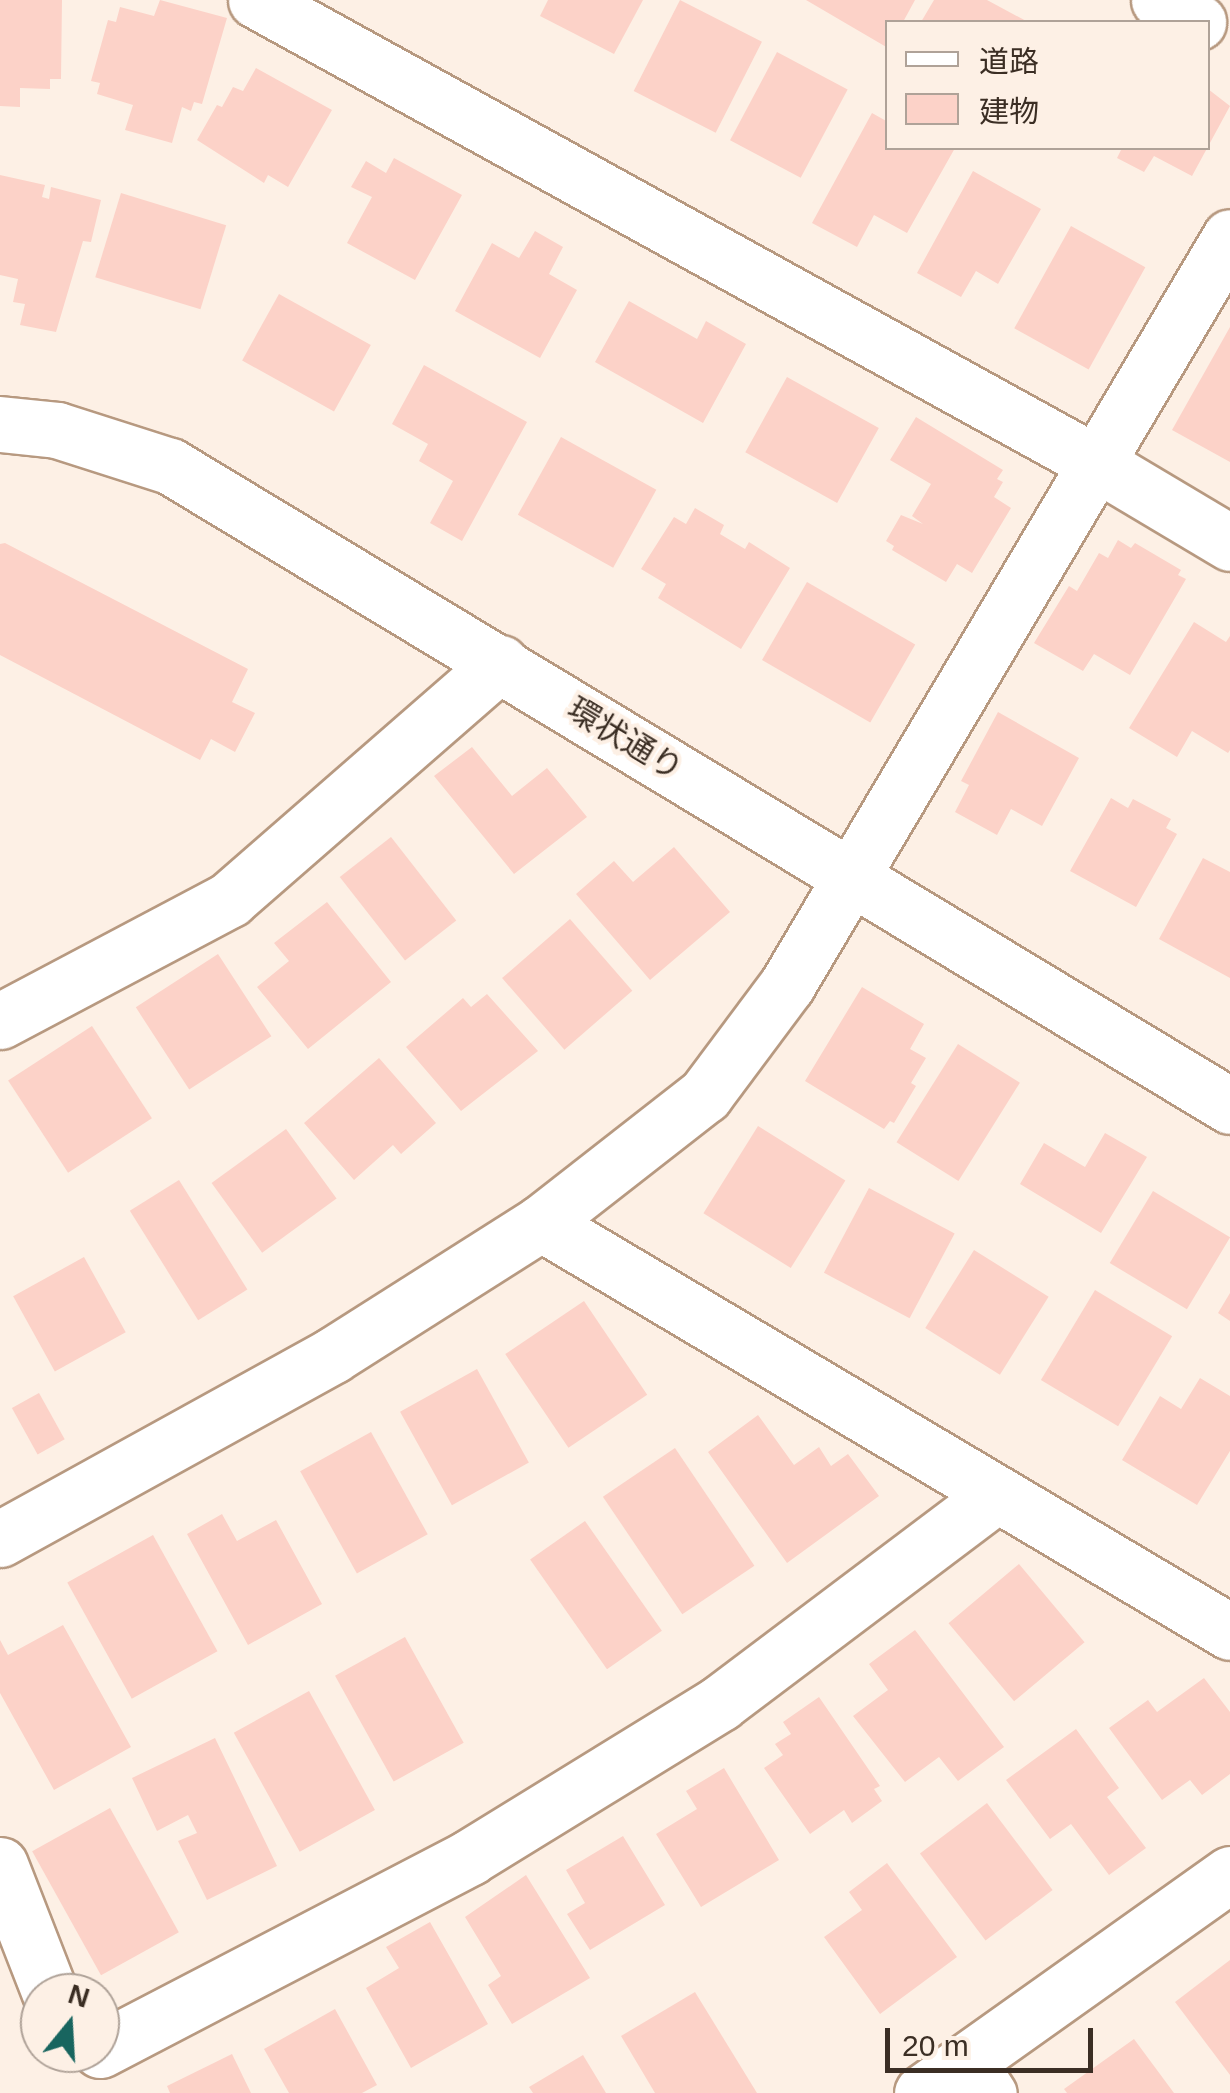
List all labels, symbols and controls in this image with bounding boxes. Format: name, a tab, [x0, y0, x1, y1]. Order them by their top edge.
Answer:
legend	[885, 20, 1210, 150]
text: 道路	[979, 45, 1039, 78]
text: 建物	[979, 95, 1039, 128]
street label: 環状通り	[560, 690, 690, 788]
north arrow	[20, 1973, 120, 2073]
text: N	[64, 1978, 93, 2014]
scale bar	[890, 2008, 1098, 2070]
text: 20 m	[902, 2029, 969, 2062]

